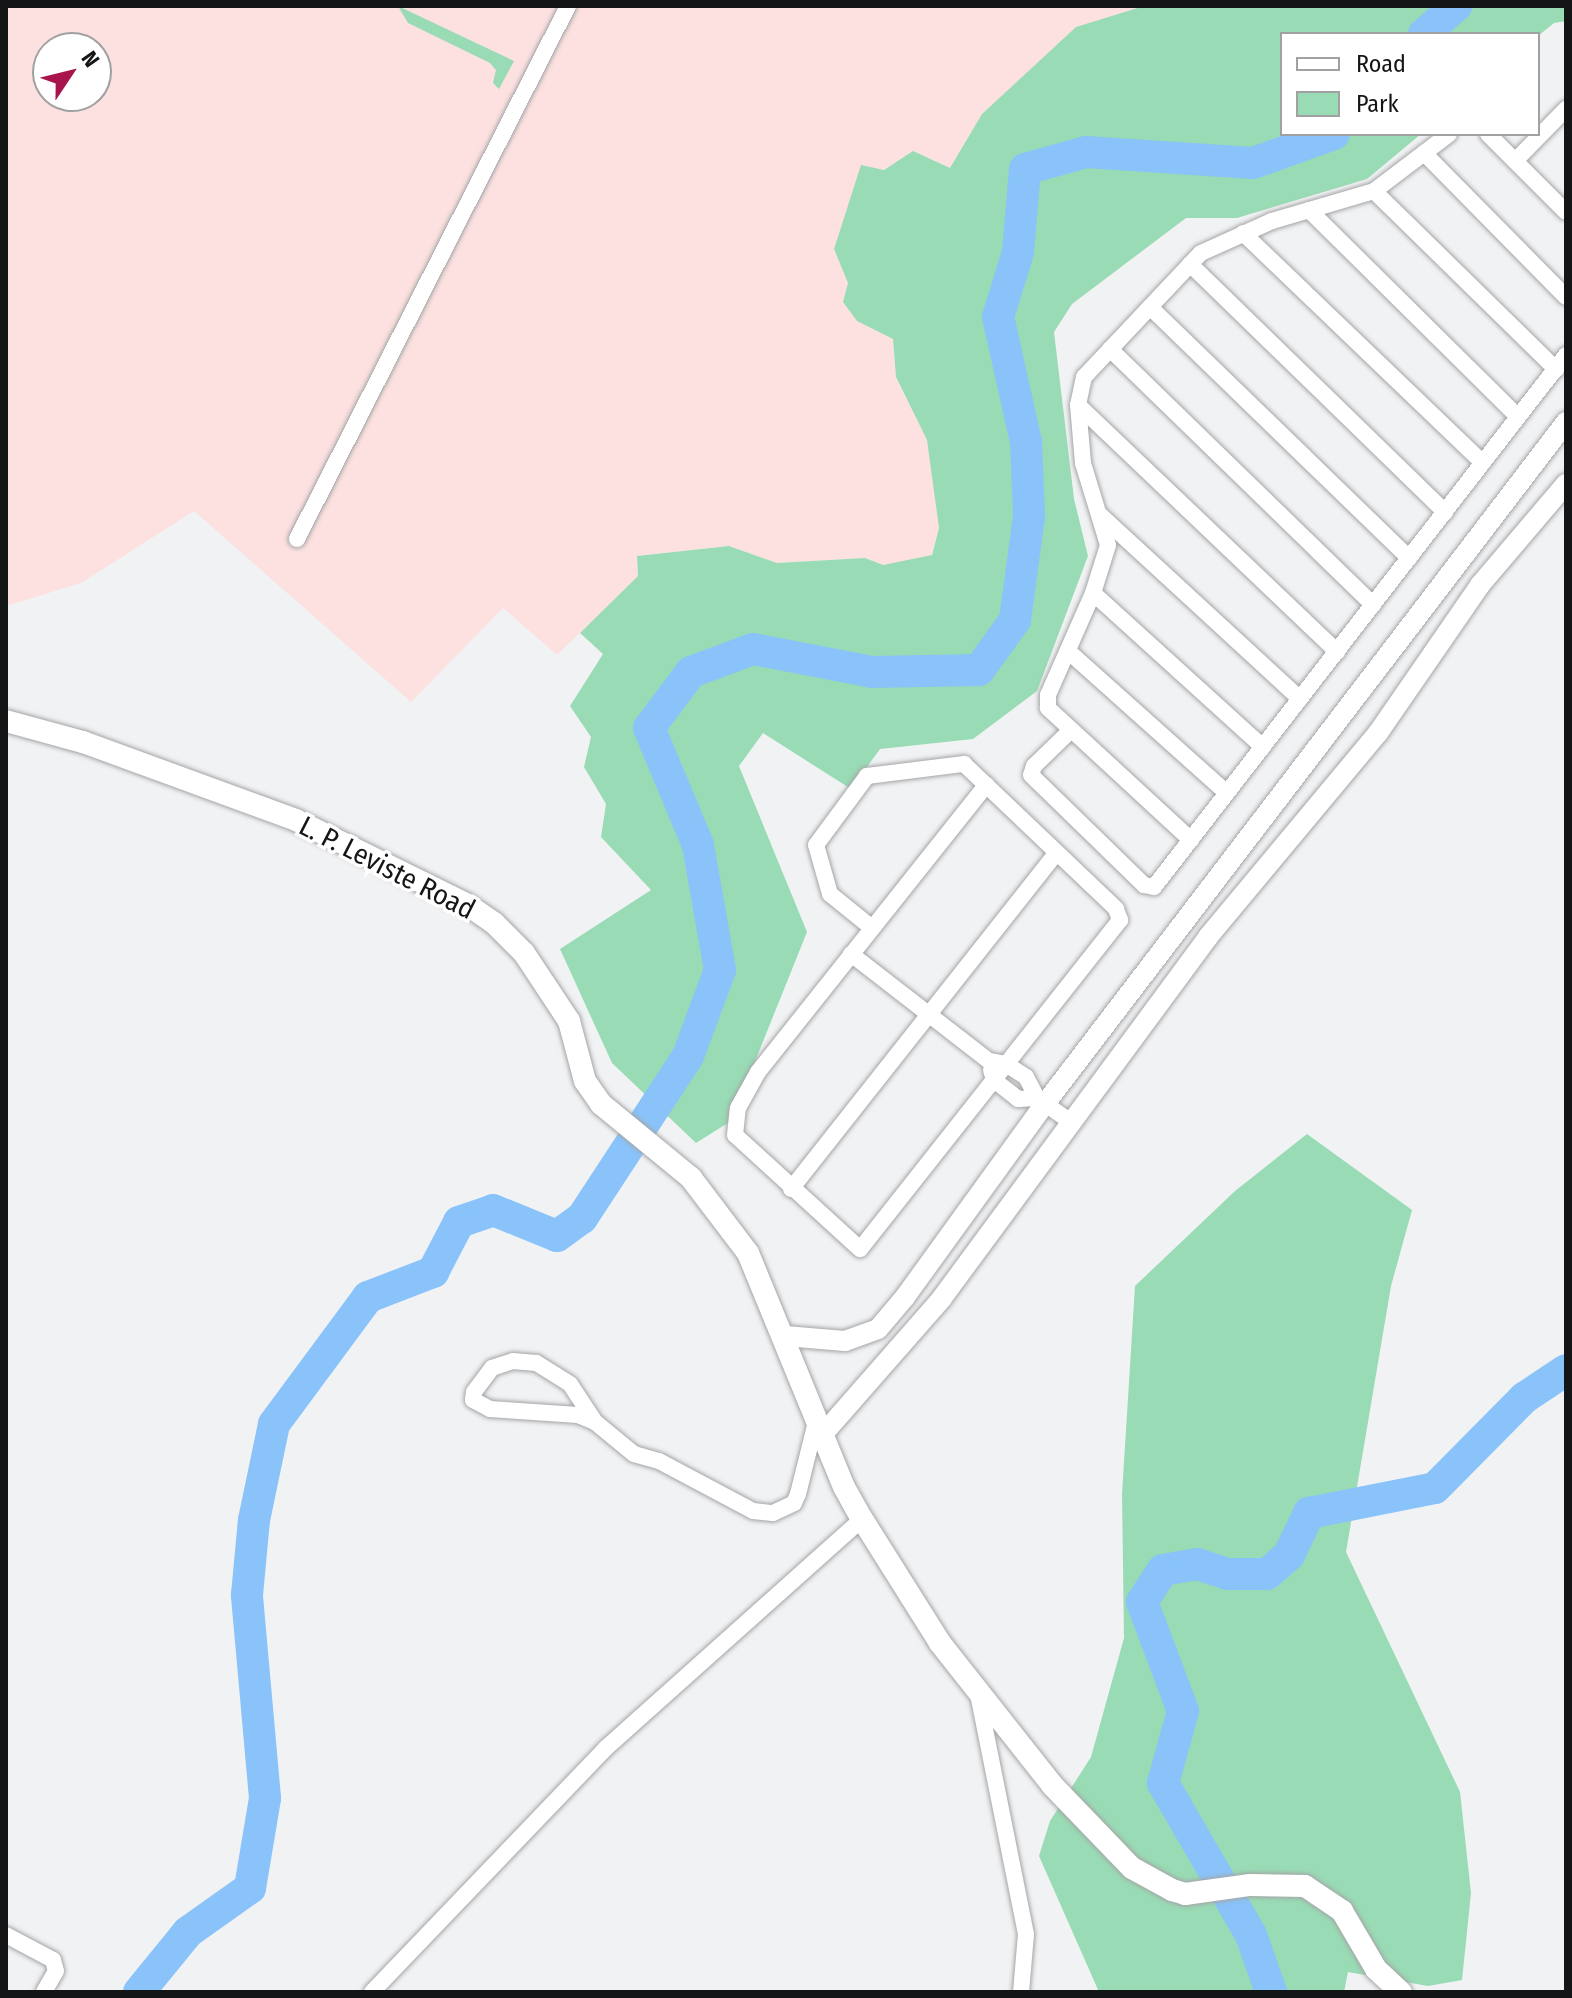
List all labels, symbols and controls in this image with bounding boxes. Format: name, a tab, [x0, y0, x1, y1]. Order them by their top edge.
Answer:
north arrow	[32, 32, 112, 112]
legend	[1280, 32, 1540, 136]
text: N	[76, 46, 105, 72]
text: Road	[1356, 50, 1406, 78]
text: Park	[1356, 90, 1399, 118]
street label: L. P. Leviste Road	[293, 809, 481, 927]

